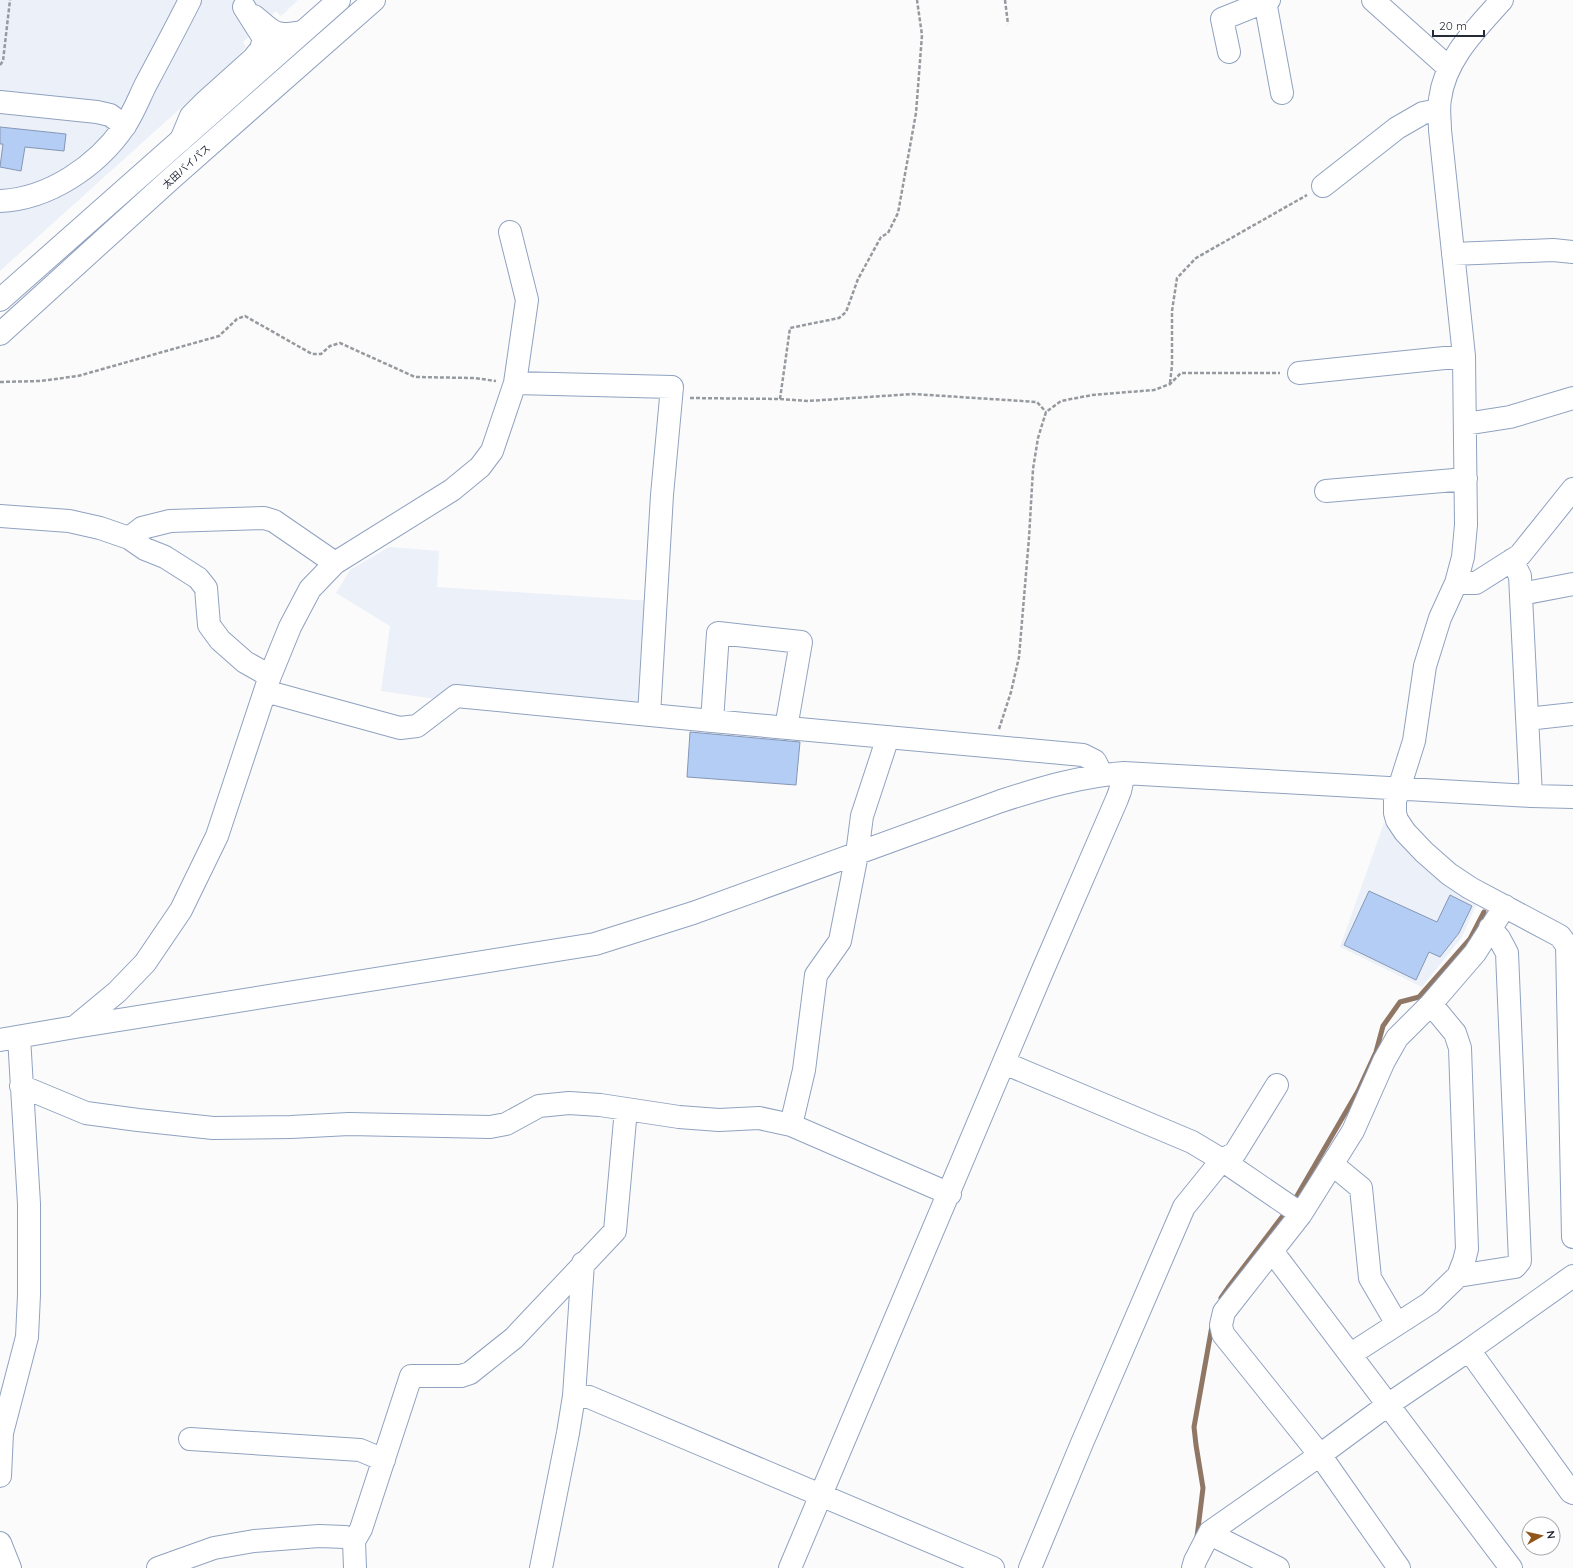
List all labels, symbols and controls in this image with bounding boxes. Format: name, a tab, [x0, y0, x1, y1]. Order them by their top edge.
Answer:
scale bar	[1433, 12, 1484, 38]
text: 20 m	[1439, 18, 1467, 33]
street label: 太田バイパス	[160, 142, 213, 191]
north arrow	[1521, 1516, 1561, 1556]
text: N	[1543, 1530, 1558, 1540]

